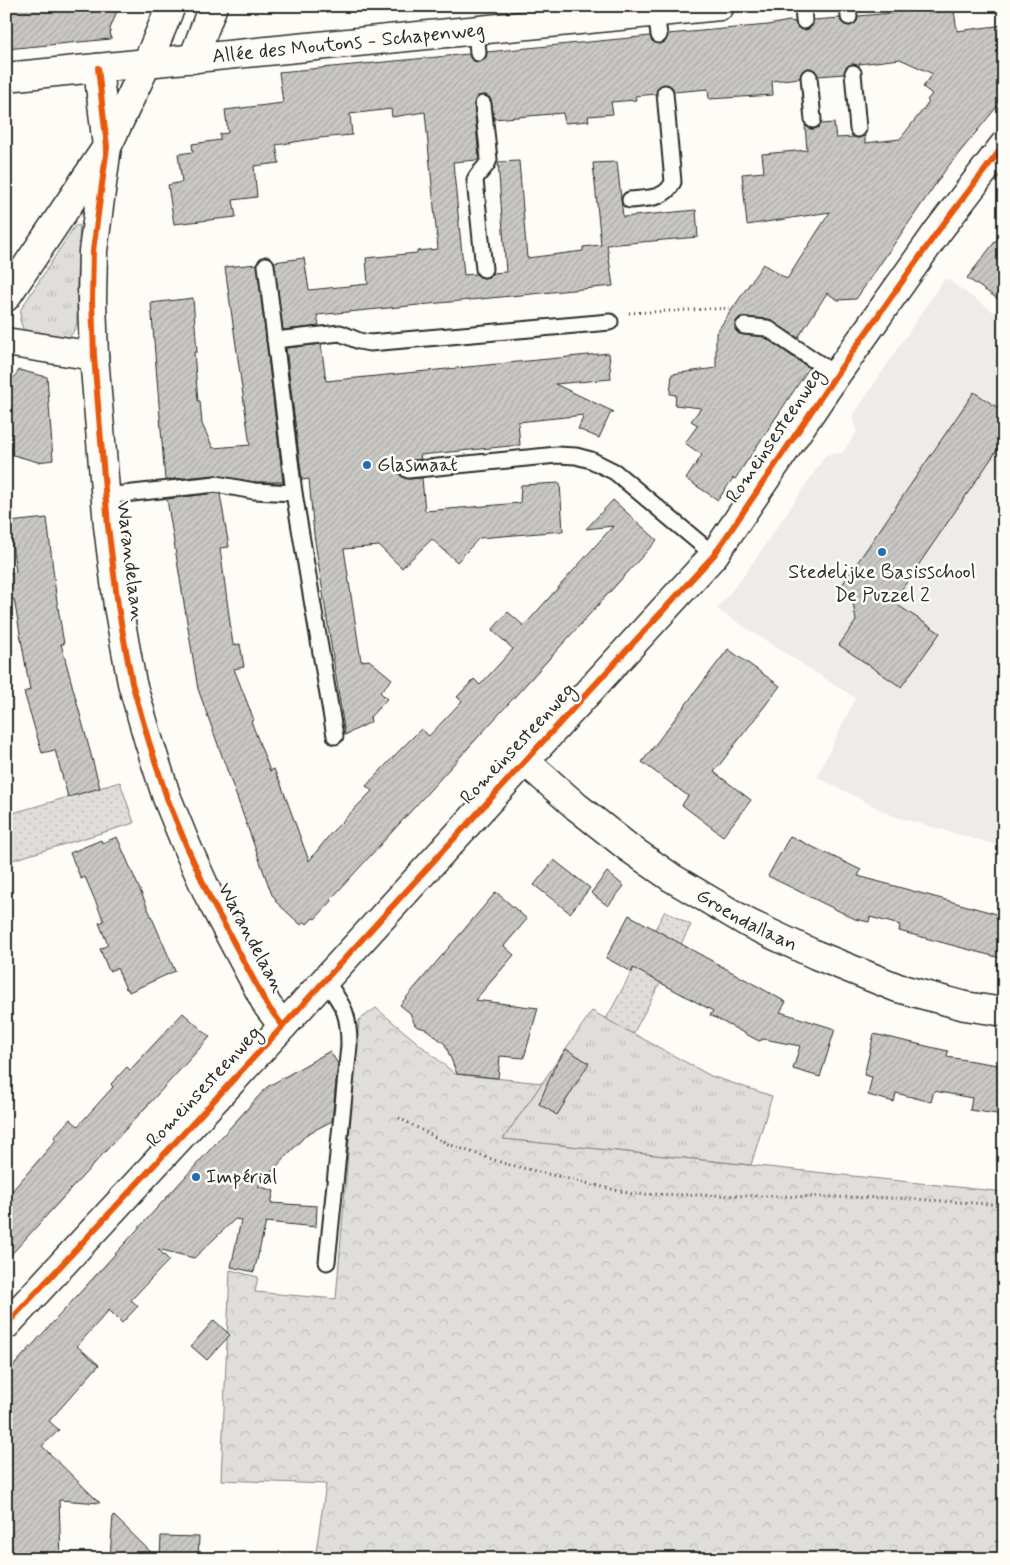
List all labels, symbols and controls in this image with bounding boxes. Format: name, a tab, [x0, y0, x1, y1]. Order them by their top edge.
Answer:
street label: Allée des Moutons - Schapenweg	[211, 16, 486, 70]
street label: Romeinsesteenweg	[720, 363, 831, 509]
place label: Glasmaat	[377, 452, 458, 479]
marker: Glasmaat	[361, 459, 373, 471]
street label: Warandelaan	[109, 500, 151, 623]
marker: Stedelijke Basisschool De Puzzel 2	[876, 546, 888, 558]
place label: Stedelijke Basisschool De Puzzel 2	[788, 559, 976, 609]
street label: Romeinsesteenweg	[454, 677, 582, 811]
street label: Warandelaan	[211, 878, 291, 998]
street label: Groendallaan	[691, 882, 802, 958]
street label: Romeinsesteenweg	[140, 1020, 268, 1154]
place label: Impérial	[206, 1164, 277, 1191]
marker: Impérial	[190, 1171, 202, 1183]

